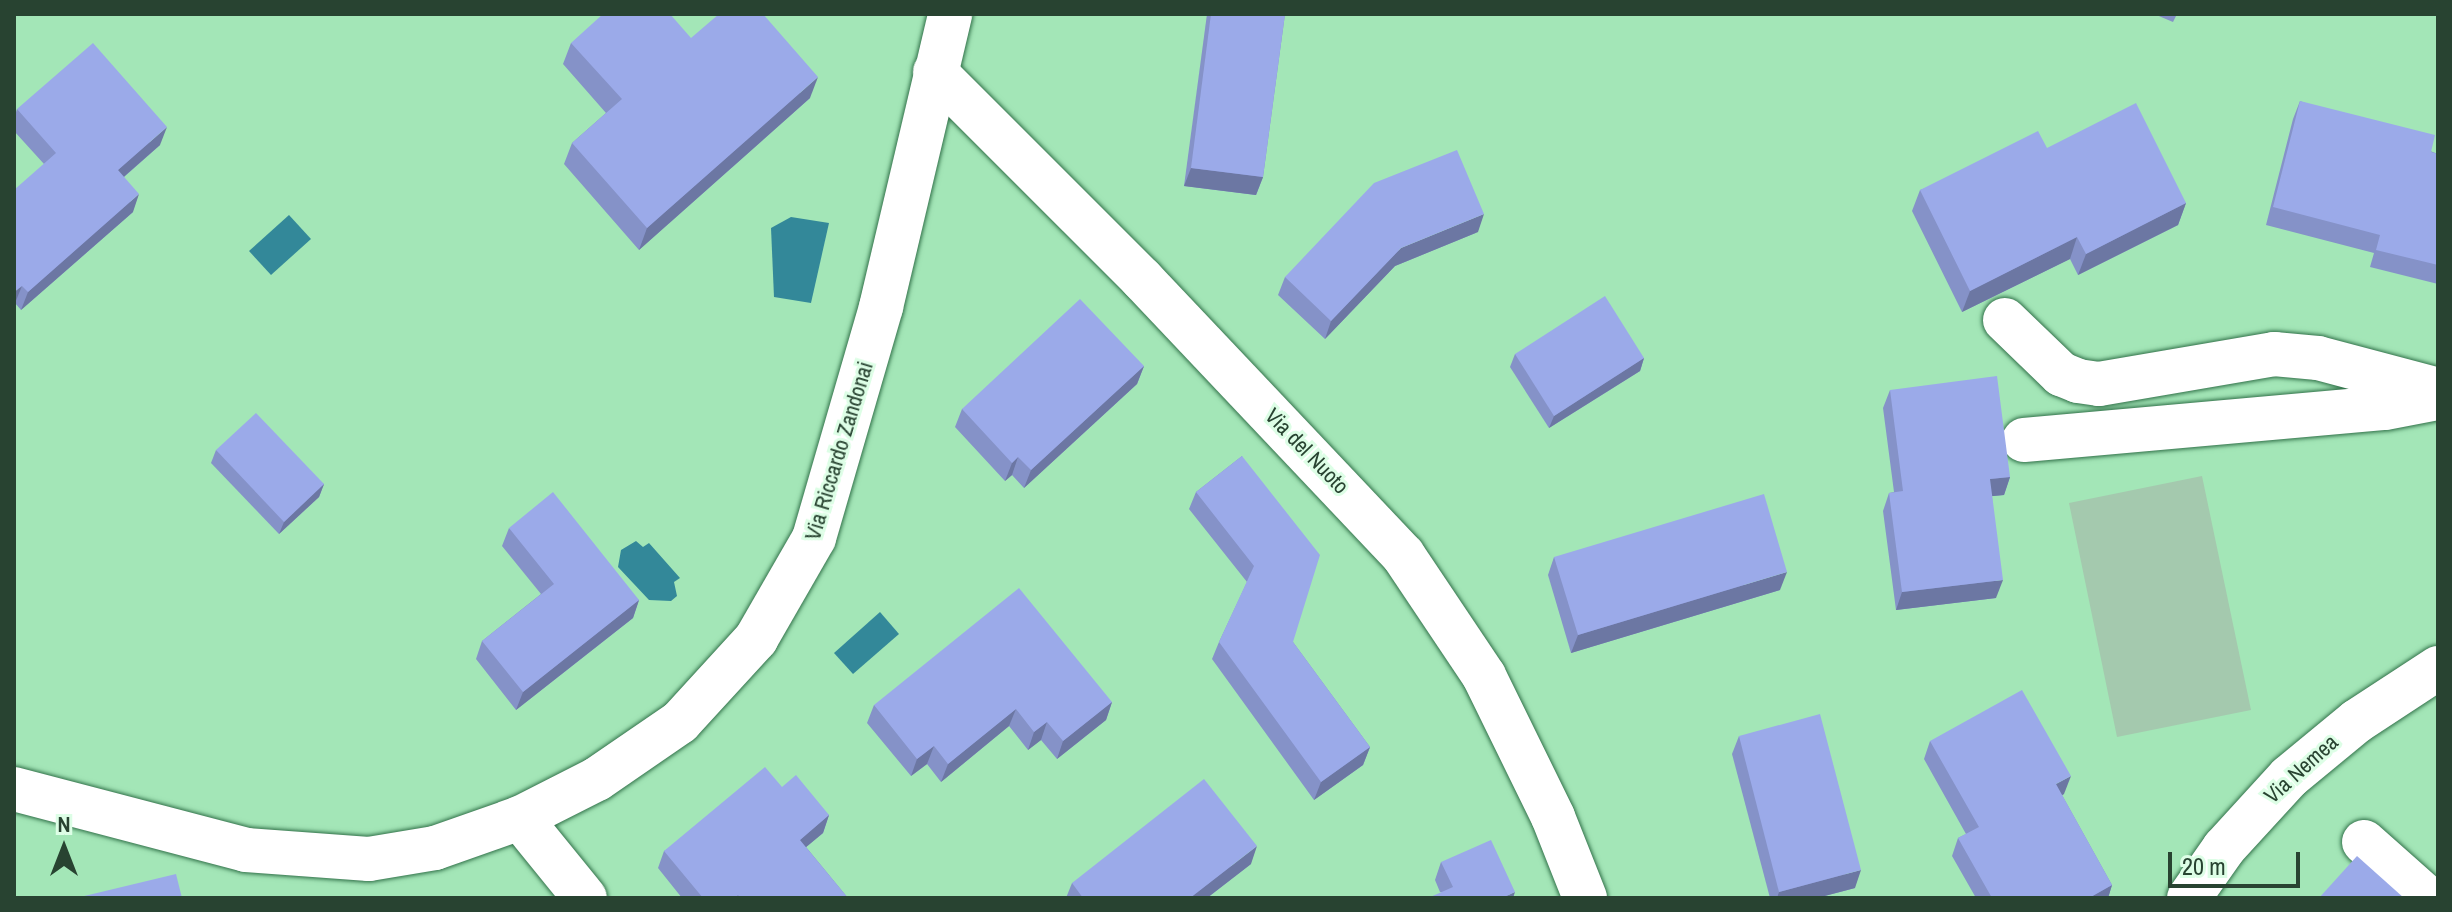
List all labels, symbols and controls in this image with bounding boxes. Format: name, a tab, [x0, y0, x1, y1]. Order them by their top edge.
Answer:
street label: Via Riccardo Zandonai	[799, 359, 879, 543]
street label: Via del Nuoto	[1260, 403, 1354, 499]
street label: Via Nemea	[2259, 729, 2343, 809]
north arrow	[24, 808, 104, 888]
text: N	[57, 809, 71, 839]
scale bar	[2172, 836, 2304, 886]
text: 20 m	[2182, 850, 2226, 882]

